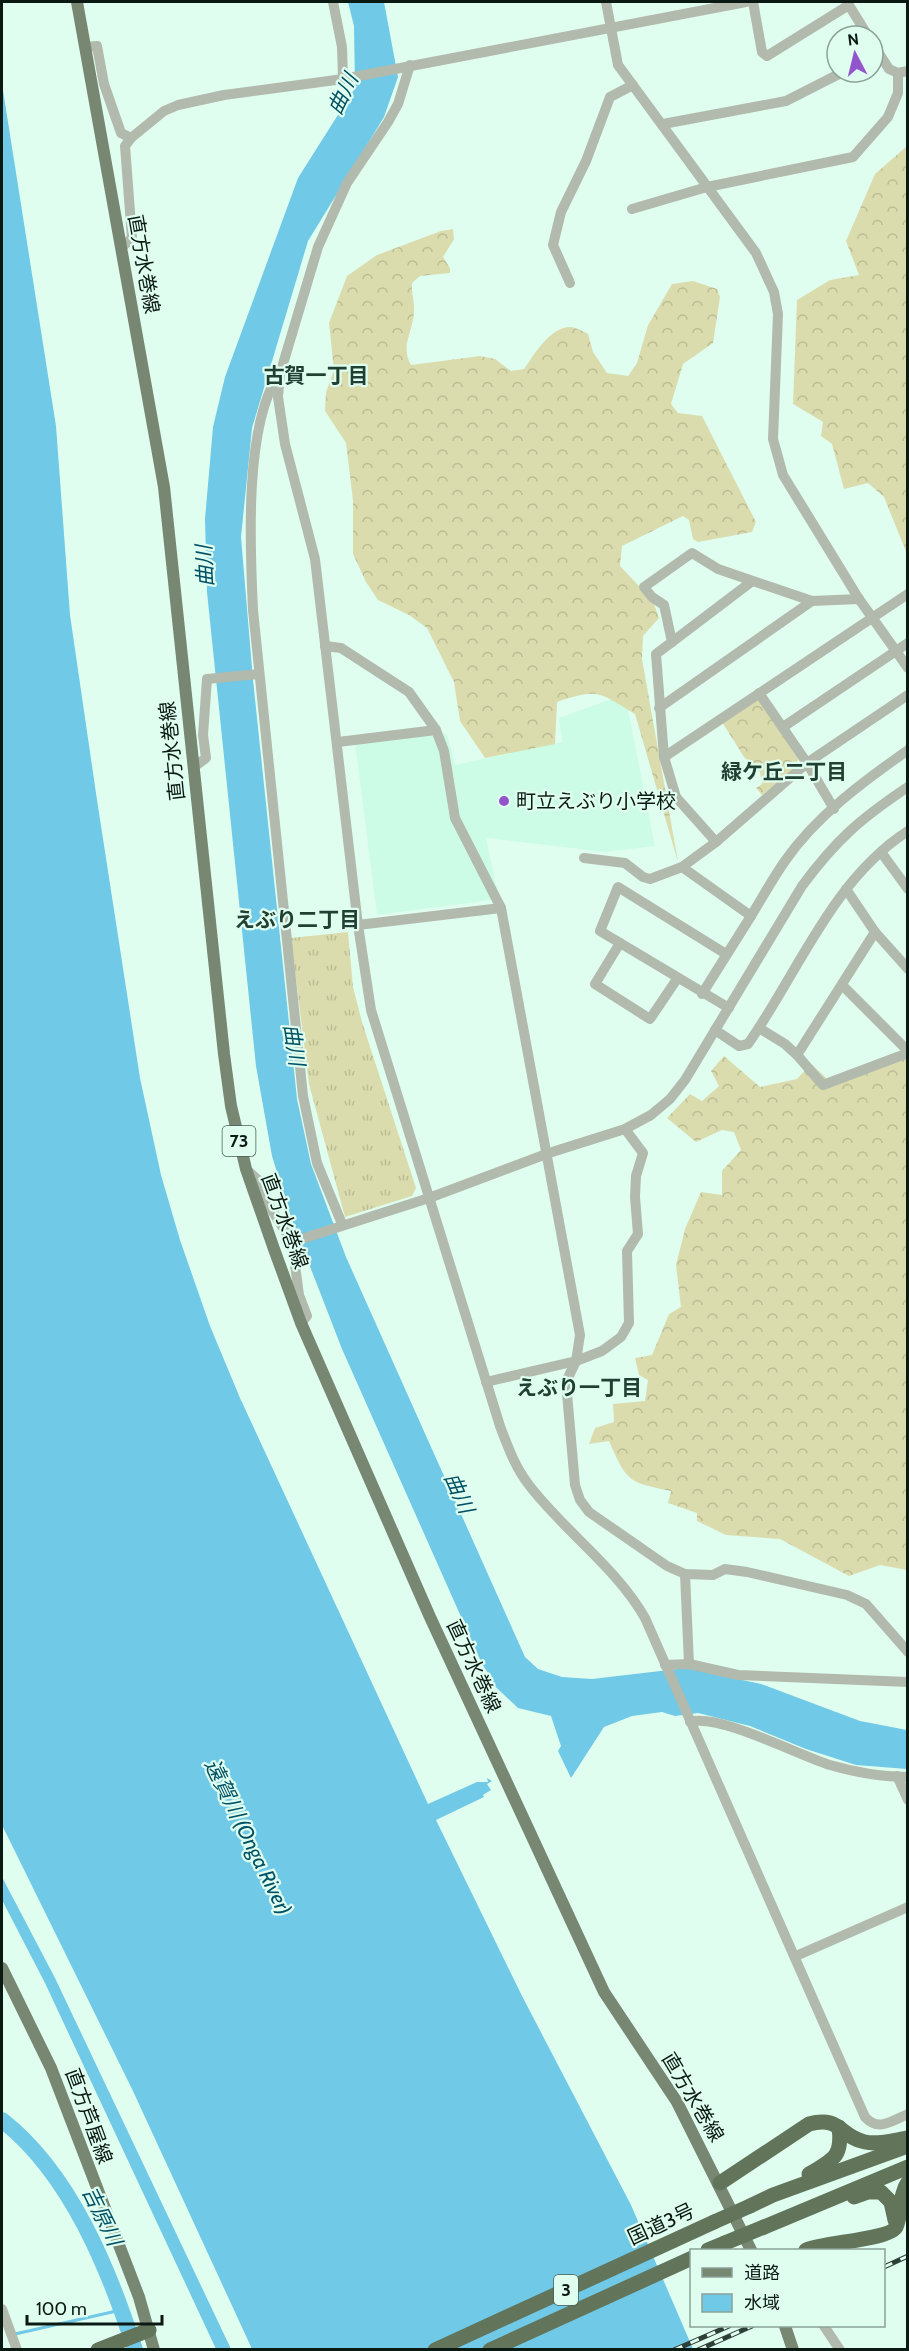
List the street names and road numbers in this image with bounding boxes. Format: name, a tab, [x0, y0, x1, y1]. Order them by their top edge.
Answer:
street label: 直方水巻線	[123, 213, 165, 315]
street label: 直方水巻線	[155, 700, 189, 802]
road number: 73	[222, 1126, 256, 1156]
street label: 直方水巻線	[257, 1170, 313, 1272]
street label: 直方水巻線	[442, 1616, 506, 1716]
street label: 直方水巻線	[657, 2048, 729, 2146]
street label: 直方芦屋線	[61, 2065, 117, 2167]
street label: 国道3号	[624, 2198, 698, 2250]
road number: 3	[554, 2275, 578, 2305]

